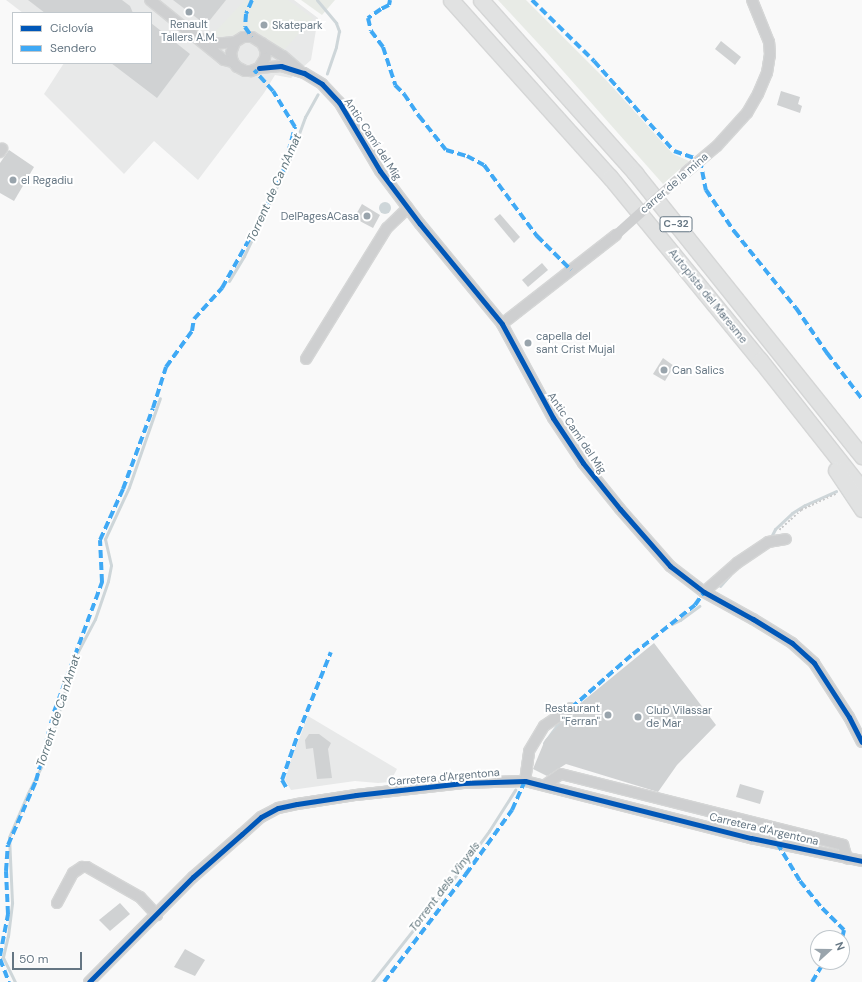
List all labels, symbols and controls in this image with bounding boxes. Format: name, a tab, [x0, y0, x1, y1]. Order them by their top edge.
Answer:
marker: Renault Tallers A.M.	[184, 7, 194, 17]
legend	[12, 12, 152, 64]
place label: Renault Tallers A.M.	[161, 18, 217, 44]
place label: Skatepark	[272, 18, 323, 32]
text: Ciclovía	[50, 20, 93, 36]
marker: Skatepark	[259, 20, 269, 30]
text: Sendero	[50, 40, 96, 56]
street label: Antic Camí del Mig	[341, 95, 405, 183]
water label: Torrent de Ca n'Amat	[245, 131, 305, 245]
street label: carrer de la mina	[637, 150, 711, 216]
place label: el Regadiu	[21, 173, 73, 187]
marker: el Regadiu	[8, 175, 18, 185]
place label: DelPagesACasa	[281, 209, 359, 223]
marker: DelPagesACasa	[362, 211, 372, 221]
road number: C-32	[659, 216, 693, 232]
street label: Autopista del Maresme	[666, 246, 750, 346]
place label: capella del sant Crist Mujal	[536, 330, 615, 356]
marker: capella del sant Crist Mujal	[523, 338, 533, 348]
place label: Can Salics	[672, 363, 724, 377]
marker: Can Salics	[659, 365, 669, 375]
street label: Antic Camí del Mig	[545, 390, 609, 476]
water label: Torrent de Ca n'Amat	[34, 653, 84, 769]
place label: Restaurant "Ferran"	[545, 702, 600, 728]
place label: Club Vilassar de Mar	[646, 704, 712, 730]
marker: Restaurant "Ferran"	[603, 710, 613, 720]
marker: Club Vilassar de Mar	[633, 712, 643, 722]
street label: Carretera d'Argentona	[388, 766, 500, 788]
street label: Carretera d'Argentona	[708, 810, 820, 848]
water label: Torrent dels Vinyals	[406, 839, 484, 935]
north arrow	[810, 930, 850, 970]
text: N	[832, 940, 848, 952]
scale bar	[14, 944, 84, 970]
text: 50 m	[19, 951, 48, 967]

